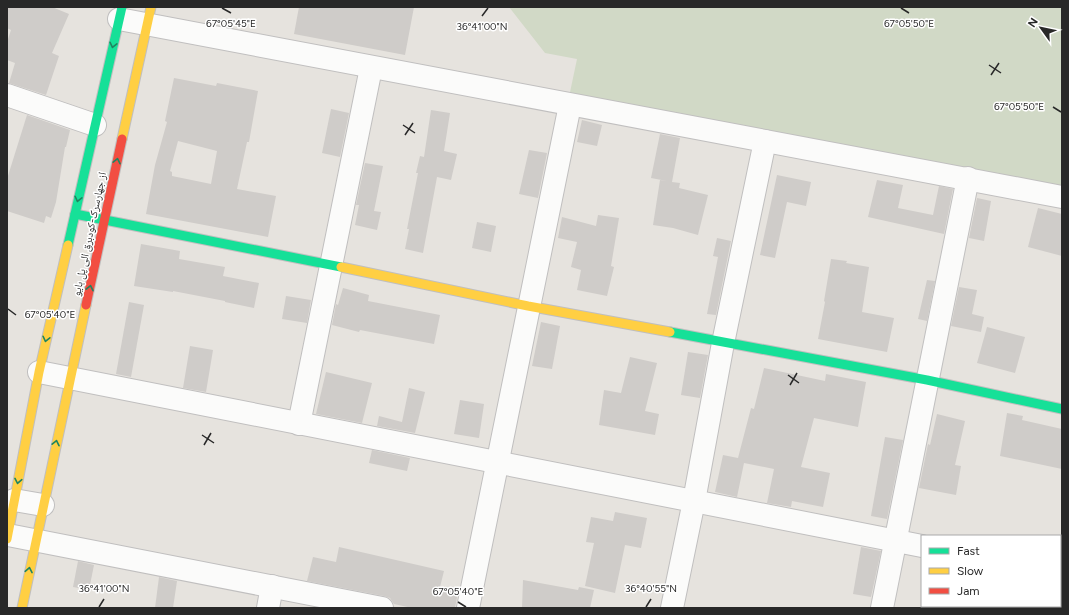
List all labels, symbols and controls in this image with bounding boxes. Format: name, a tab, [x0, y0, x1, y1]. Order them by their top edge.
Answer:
north arrow	[1021, 8, 1061, 48]
text: N	[1025, 16, 1041, 30]
text: 67°05'45"E	[206, 17, 256, 30]
text: 67°05'50"E	[884, 17, 934, 30]
text: 36°41'00"N	[457, 20, 507, 33]
one-way arrow	[110, 42, 118, 48]
text: 67°05'50"E	[994, 100, 1044, 113]
one-way arrow	[113, 158, 121, 164]
street label: از جهارسرک-کودبرق الی پل بایو	[70, 171, 109, 297]
one-way arrow	[75, 196, 83, 202]
one-way arrow	[85, 285, 93, 291]
text: 67°05'40"E	[25, 308, 75, 321]
one-way arrow	[43, 336, 51, 343]
one-way arrow	[52, 439, 60, 446]
one-way arrow	[14, 478, 23, 484]
legend	[921, 535, 1061, 607]
text: Fast	[957, 544, 980, 558]
text: Slow	[957, 564, 984, 578]
one-way arrow	[25, 567, 33, 573]
text: 36°41'00"N	[79, 582, 129, 595]
text: 36°40'55"N	[625, 582, 677, 595]
text: Jam	[957, 584, 980, 598]
text: 67°05'40"E	[433, 585, 483, 598]

